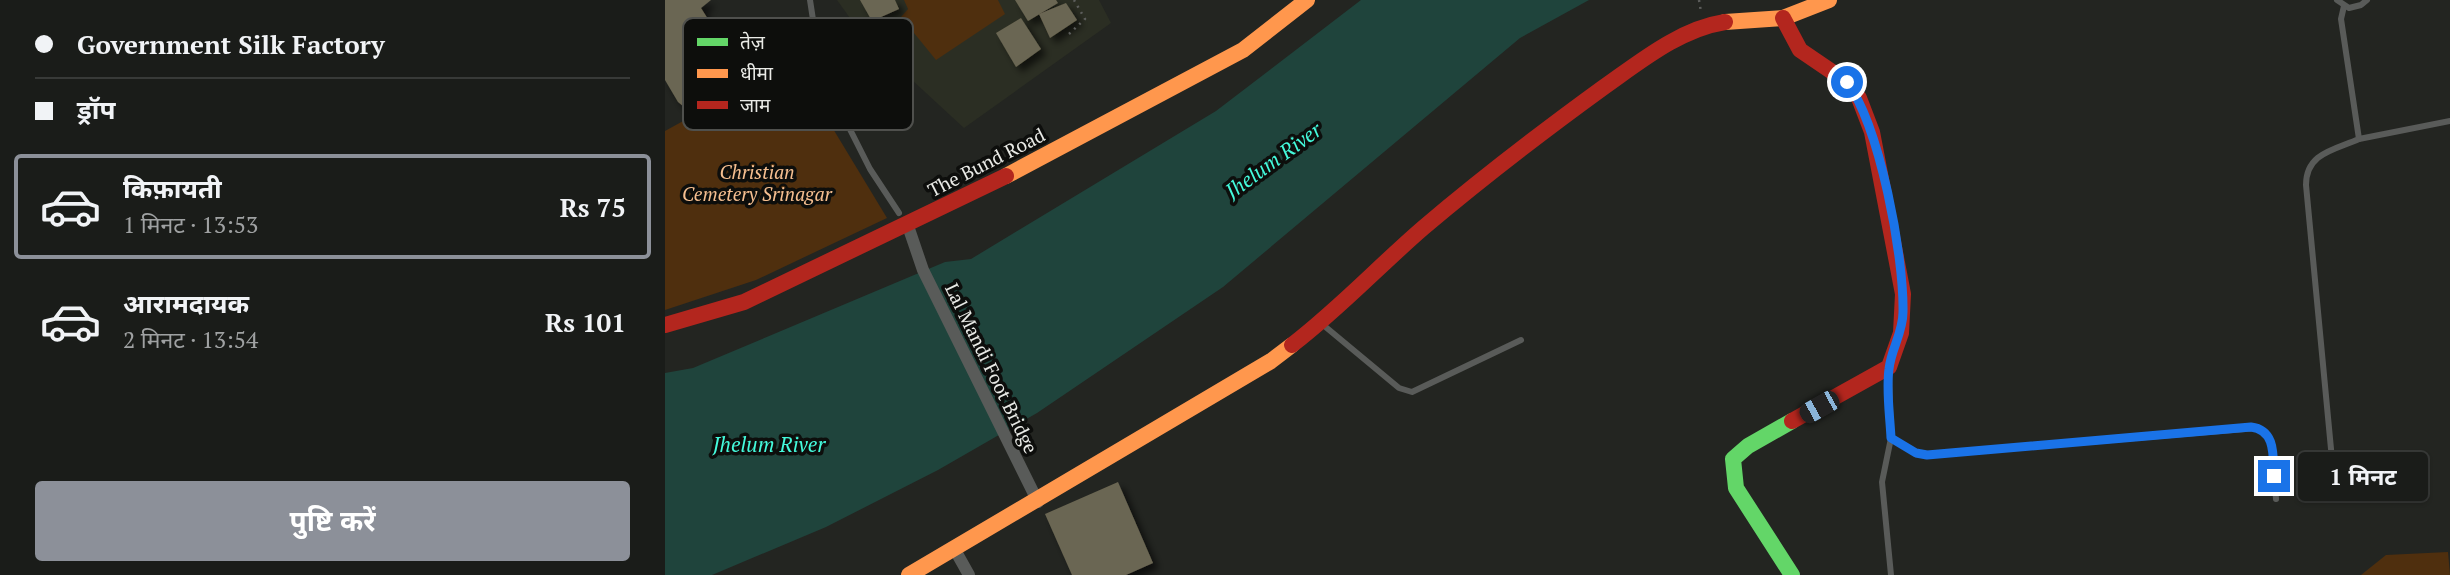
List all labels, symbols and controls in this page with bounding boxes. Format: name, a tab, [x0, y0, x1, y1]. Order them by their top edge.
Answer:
legend	[683, 18, 913, 130]
text: Government Silk Factory	[77, 27, 385, 61]
text: तेज़	[740, 29, 766, 54]
text: धीमा	[740, 60, 774, 85]
route start	[1831, 66, 1863, 98]
text: ड्रॉप	[77, 92, 115, 126]
text: जाम	[740, 92, 771, 117]
water label: Jhelum River	[1218, 115, 1328, 205]
street label: The Bund Road	[923, 121, 1049, 202]
park label: Christian Cemetery Srinagar	[682, 159, 833, 206]
text: किफ़ायती	[123, 171, 222, 205]
icon: car	[39, 175, 102, 238]
text: Rs 75	[560, 190, 626, 224]
text: 1 मिनट · 13:53	[123, 209, 258, 240]
street label: Lal Mandi Foot Bridge	[940, 279, 1044, 457]
text: आरामदायक	[123, 286, 249, 320]
icon: car	[39, 290, 102, 353]
text: Rs 101	[545, 305, 626, 339]
text: 2 मिनट · 13:54	[123, 324, 258, 355]
car	[1796, 388, 1843, 426]
water label: Jhelum River	[712, 430, 826, 458]
callout: 1 मिनट	[2299, 452, 2428, 500]
route end	[2258, 460, 2290, 492]
text: 1 मिनट	[2329, 461, 2397, 492]
button: पुष्टि करें	[35, 481, 630, 561]

